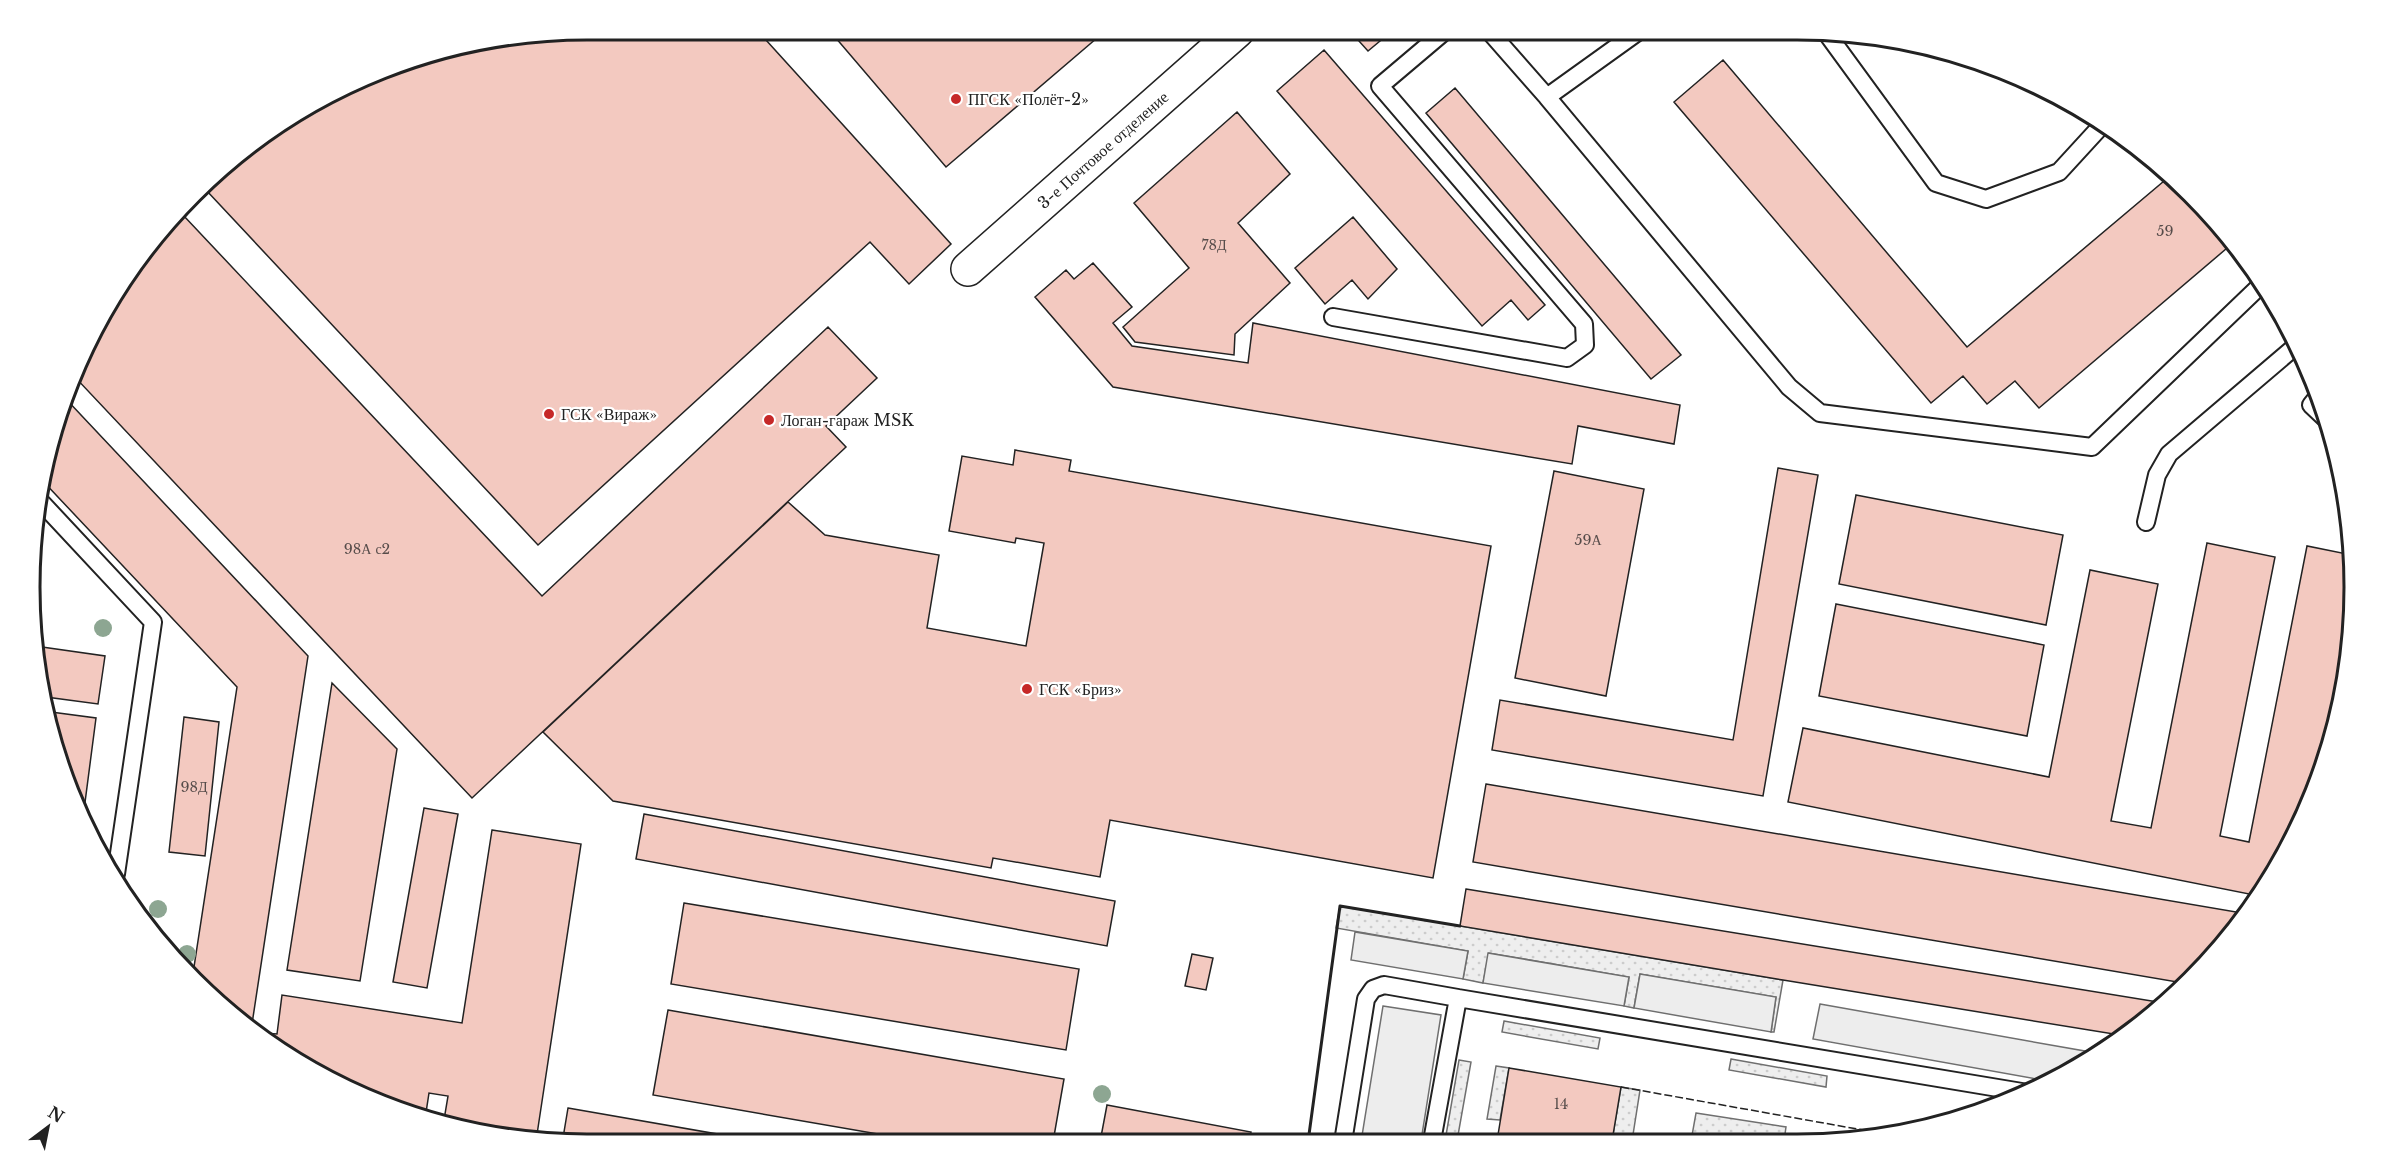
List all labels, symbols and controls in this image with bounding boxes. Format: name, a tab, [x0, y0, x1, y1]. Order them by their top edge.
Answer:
street label: 3-е Почтовое отделение	[1033, 87, 1172, 213]
place label: ПГСК «Полёт-2»	[968, 89, 1089, 109]
marker: ПГСК «Полёт-2»	[949, 92, 963, 106]
house number: 59	[2157, 222, 2173, 240]
house number: 78Д	[1201, 236, 1227, 254]
place label: ГСК «Вираж»	[561, 404, 657, 424]
marker: ГСК «Вираж»	[542, 407, 556, 421]
place label: Логан-гараж MSK	[781, 410, 914, 430]
marker: Логан-гараж MSK	[762, 413, 776, 427]
house number: 59А	[1574, 531, 1602, 549]
house number: 98А с2	[344, 540, 390, 558]
place label: ГСК «Бриз»	[1039, 679, 1122, 699]
marker: ГСК «Бриз»	[1020, 682, 1034, 696]
house number: 98Д	[180, 778, 208, 796]
house number: 14	[1554, 1095, 1568, 1113]
north arrow	[18, 1097, 78, 1157]
text: N	[44, 1102, 68, 1127]

